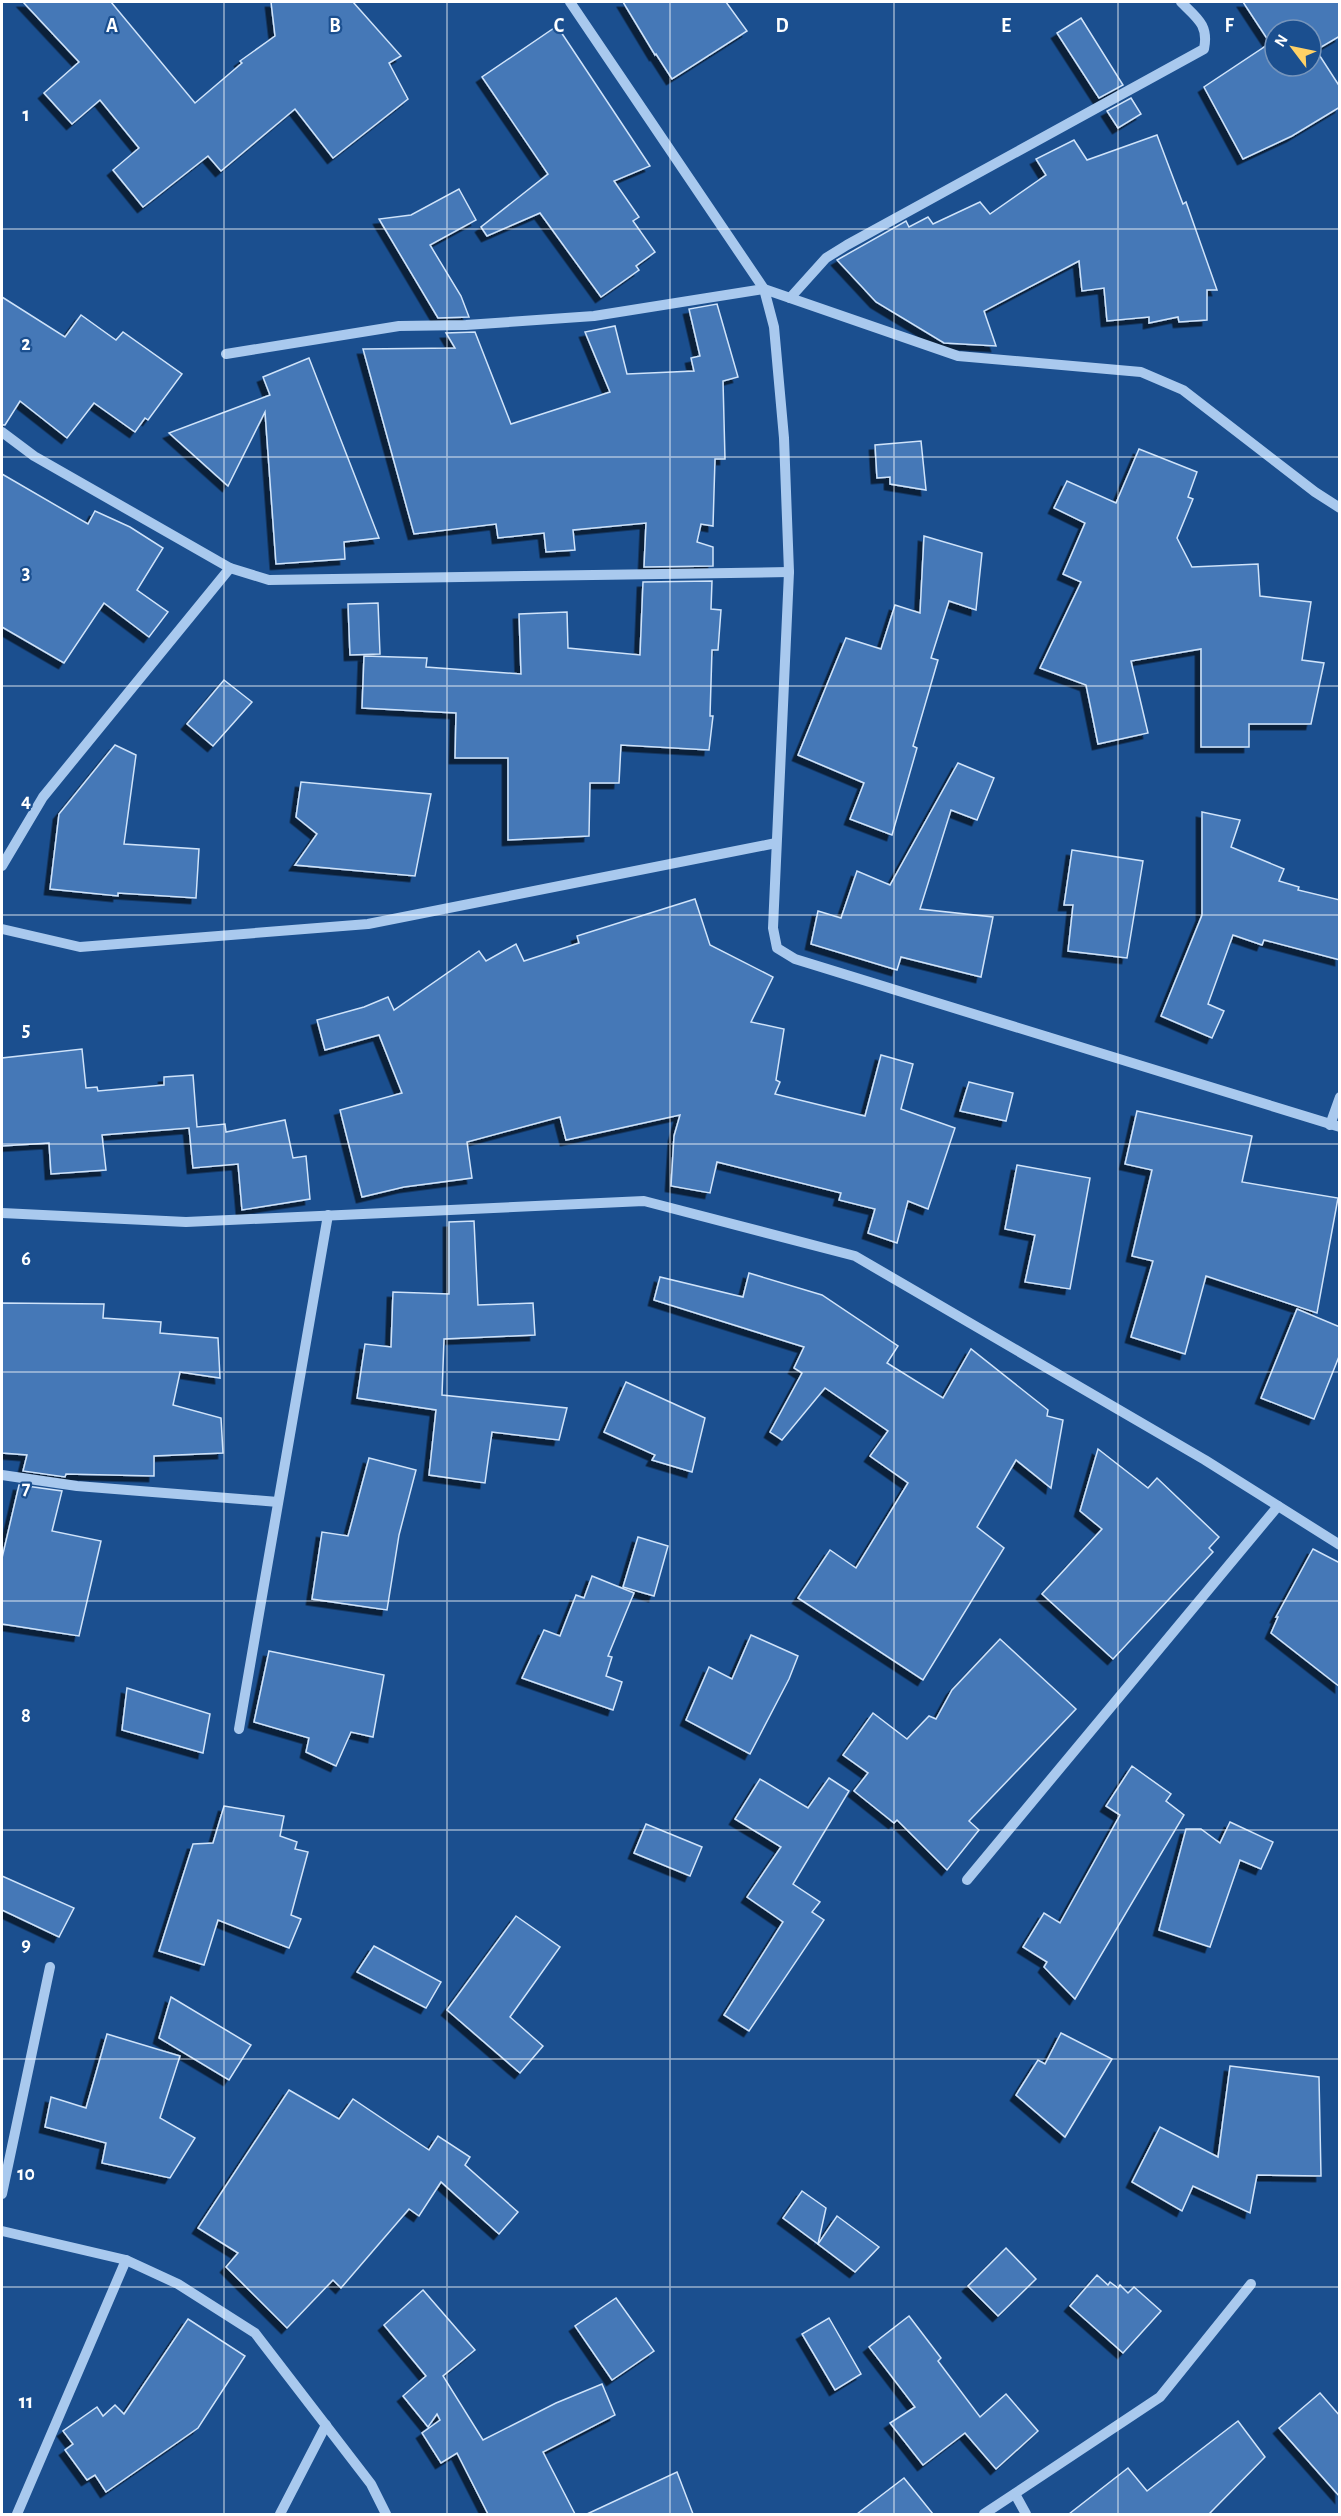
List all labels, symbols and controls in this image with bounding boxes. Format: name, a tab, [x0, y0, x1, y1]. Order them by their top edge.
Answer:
text: A	[106, 16, 118, 36]
text: B	[329, 16, 341, 36]
text: C	[554, 16, 565, 36]
text: D	[775, 16, 789, 36]
text: E	[1001, 16, 1011, 36]
text: F	[1224, 16, 1234, 36]
north arrow	[1263, 18, 1323, 78]
text: N	[1271, 32, 1291, 50]
text: 1	[22, 105, 30, 125]
text: 2	[21, 334, 31, 354]
text: 3	[22, 563, 30, 583]
text: 4	[21, 791, 31, 811]
text: 5	[22, 1020, 30, 1040]
text: 6	[21, 1249, 31, 1269]
text: 7	[22, 1478, 31, 1498]
text: 8	[21, 1706, 31, 1726]
text: 9	[21, 1935, 31, 1955]
text: 10	[17, 2164, 35, 2184]
text: 11	[19, 2392, 33, 2412]

